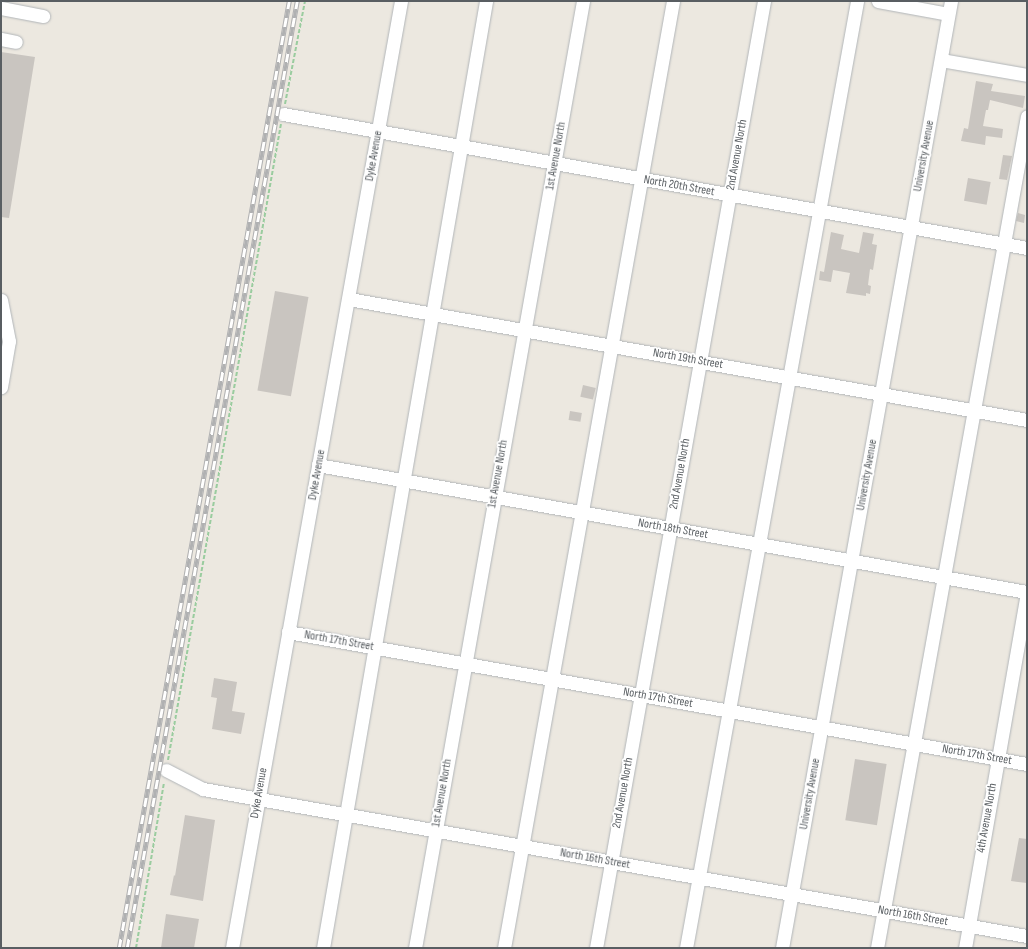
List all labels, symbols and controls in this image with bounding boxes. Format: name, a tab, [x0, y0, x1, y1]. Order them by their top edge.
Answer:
street label: 2nd Avenue North	[724, 118, 750, 192]
street label: University Avenue	[911, 119, 937, 193]
street label: 1st Avenue North	[543, 121, 569, 191]
street label: Dyke Avenue	[362, 130, 386, 182]
street label: North 20th Street	[642, 173, 716, 199]
street label: North 19th Street	[652, 346, 724, 372]
street label: 2nd Avenue North	[667, 437, 693, 511]
street label: University Avenue	[854, 438, 880, 512]
street label: 1st Avenue North	[485, 439, 511, 509]
street label: Dyke Avenue	[305, 449, 329, 501]
street label: North 18th Street	[637, 516, 709, 542]
street label: North 17th Street	[303, 628, 375, 654]
street label: North 17th Street	[622, 685, 694, 711]
street label: North 17th Street	[941, 742, 1013, 768]
street label: 2nd Avenue North	[610, 756, 636, 830]
street label: University Avenue	[797, 757, 823, 831]
street label: 1st Avenue North	[429, 758, 455, 828]
street label: Dyke Avenue	[247, 767, 271, 819]
street label: 4th Avenue North	[974, 782, 1000, 854]
street label: North 16th Street	[559, 846, 631, 872]
street label: North 16th Street	[877, 903, 949, 929]

